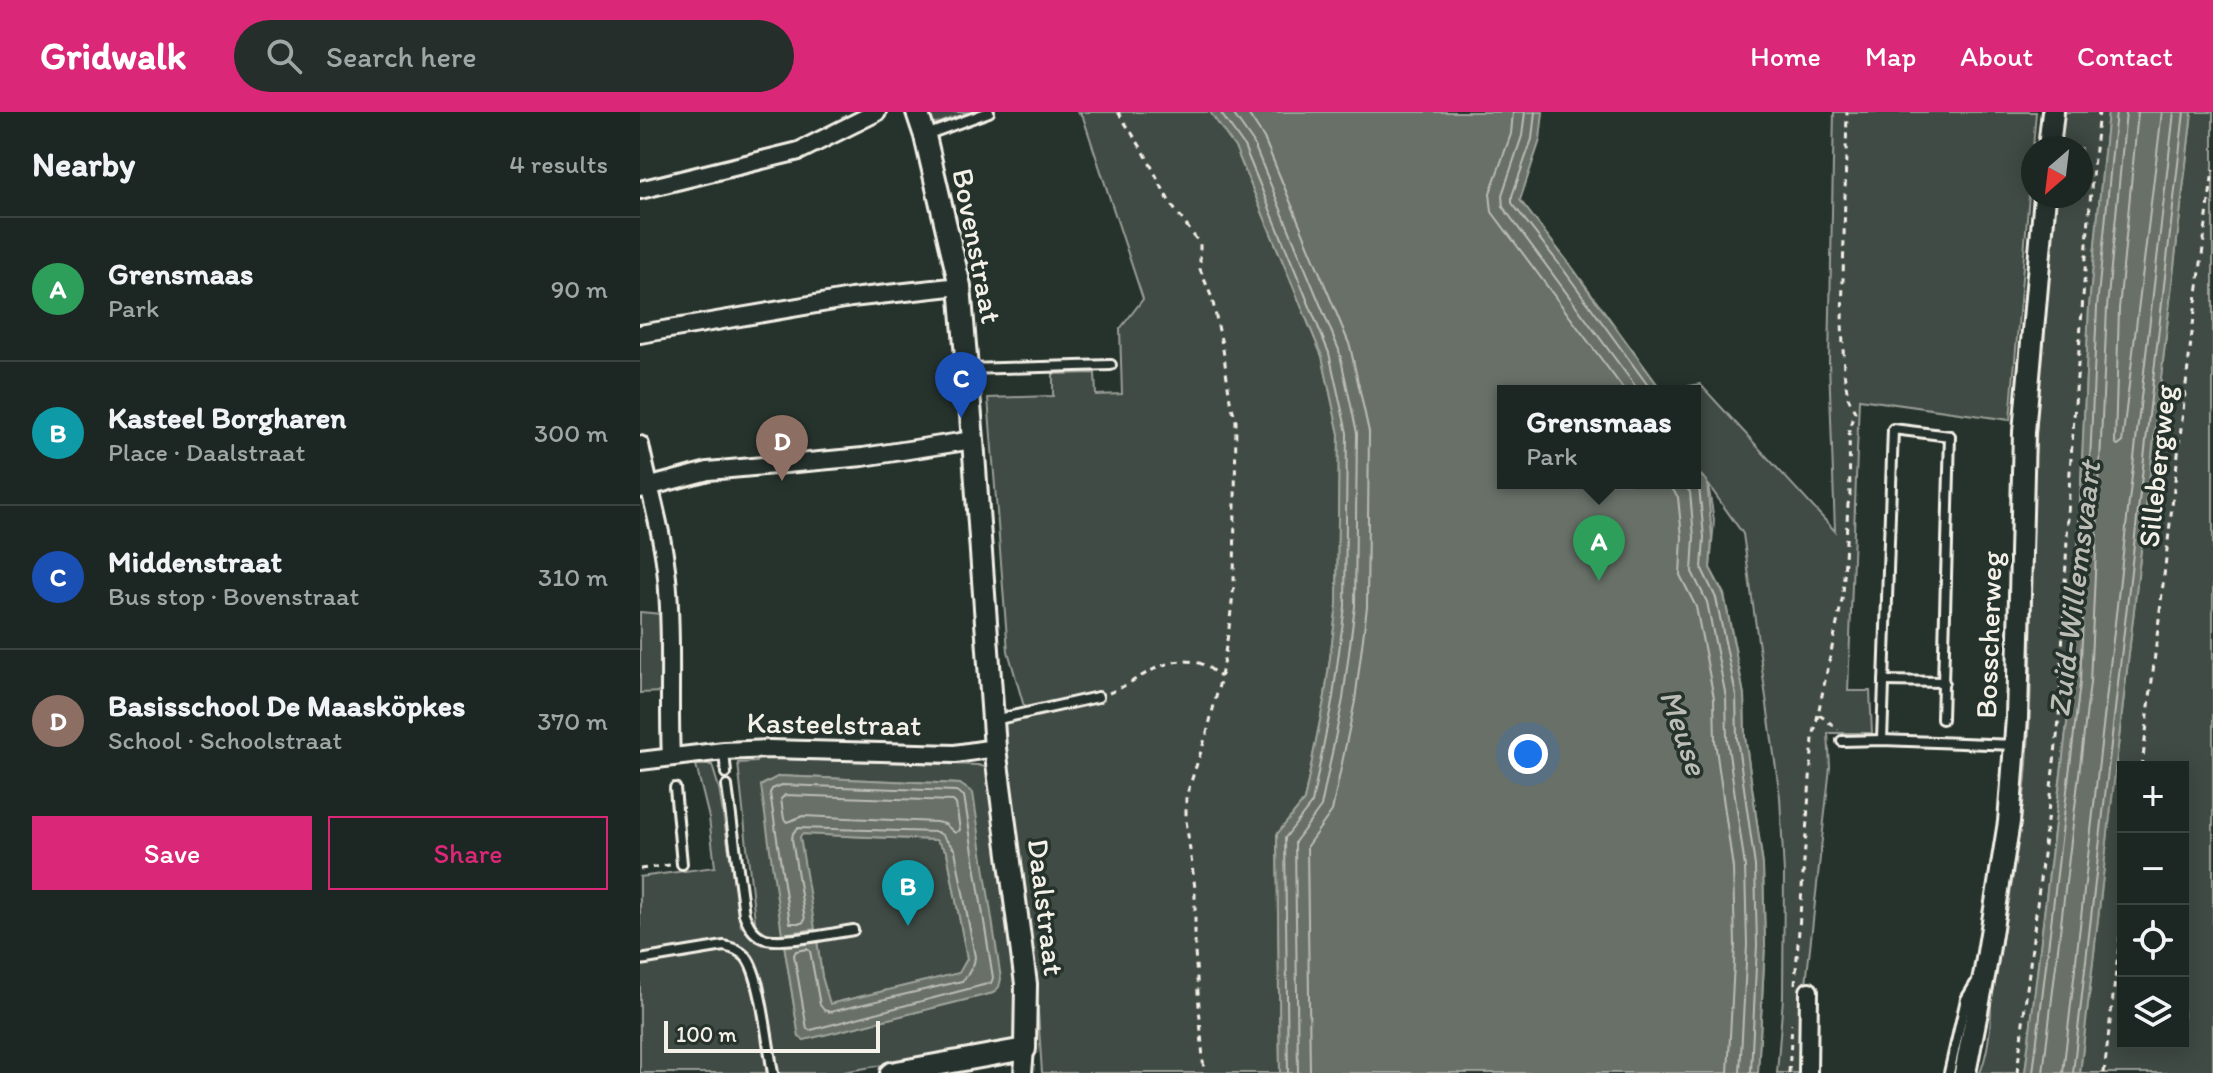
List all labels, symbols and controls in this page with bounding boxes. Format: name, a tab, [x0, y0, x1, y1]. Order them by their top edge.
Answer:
search box	[234, 20, 794, 92]
text: Gridwalk	[40, 33, 186, 79]
icon: search	[262, 34, 306, 78]
text: Search here	[326, 38, 477, 75]
text: Home	[1750, 39, 1821, 73]
text: Map	[1865, 39, 1916, 73]
text: About	[1960, 39, 2033, 73]
text: Contact	[2077, 39, 2173, 73]
north arrow	[2021, 136, 2093, 208]
text: Nearby	[32, 144, 135, 185]
text: 4 results	[509, 148, 608, 180]
street label: Bovenstraat	[944, 165, 1011, 327]
text: Grensmaas	[108, 255, 253, 292]
text: A	[50, 273, 66, 305]
text: 90 m	[551, 273, 608, 305]
text: Park	[108, 292, 159, 324]
pin: C	[935, 352, 987, 418]
street label: Sillebergweg	[2130, 382, 2183, 549]
popup	[1497, 385, 1701, 489]
text: Kasteel Borgharen	[108, 399, 346, 436]
text: Grensmaas	[1526, 403, 1672, 440]
pin: D	[756, 415, 808, 481]
text: B	[50, 417, 66, 449]
text: 300 m	[534, 417, 608, 449]
text: Place · Daalstraat	[108, 436, 305, 468]
text: Park	[1526, 440, 1577, 472]
water label: Zuid-Willemsvaart	[2040, 456, 2109, 719]
pin: A	[1573, 515, 1625, 581]
text: Middenstraat	[108, 543, 282, 580]
street label: Bosscherweg	[1967, 550, 2010, 719]
text: C	[50, 561, 66, 593]
text: 310 m	[538, 561, 608, 593]
text: Bus stop · Bovenstraat	[108, 580, 359, 612]
water label: Meuse	[1652, 684, 1717, 781]
text: Basisschool De Maasköpkes	[108, 687, 465, 724]
street label: Kasteelstraat	[746, 703, 922, 744]
text: D	[49, 705, 67, 737]
text: 370 m	[537, 705, 608, 737]
text: School · Schoolstraat	[108, 724, 342, 756]
your location	[1508, 734, 1548, 774]
map controls	[2117, 761, 2189, 1049]
button: +	[2117, 761, 2189, 833]
button: Save	[32, 816, 312, 890]
button: Share	[328, 816, 608, 890]
button: −	[2117, 833, 2189, 905]
street label: Daalstraat	[1020, 836, 1073, 978]
pin: B	[882, 860, 934, 926]
button: locate	[2117, 905, 2189, 977]
button: layers	[2117, 977, 2189, 1049]
scale bar	[664, 1017, 880, 1053]
text: 100 m	[676, 1021, 737, 1048]

